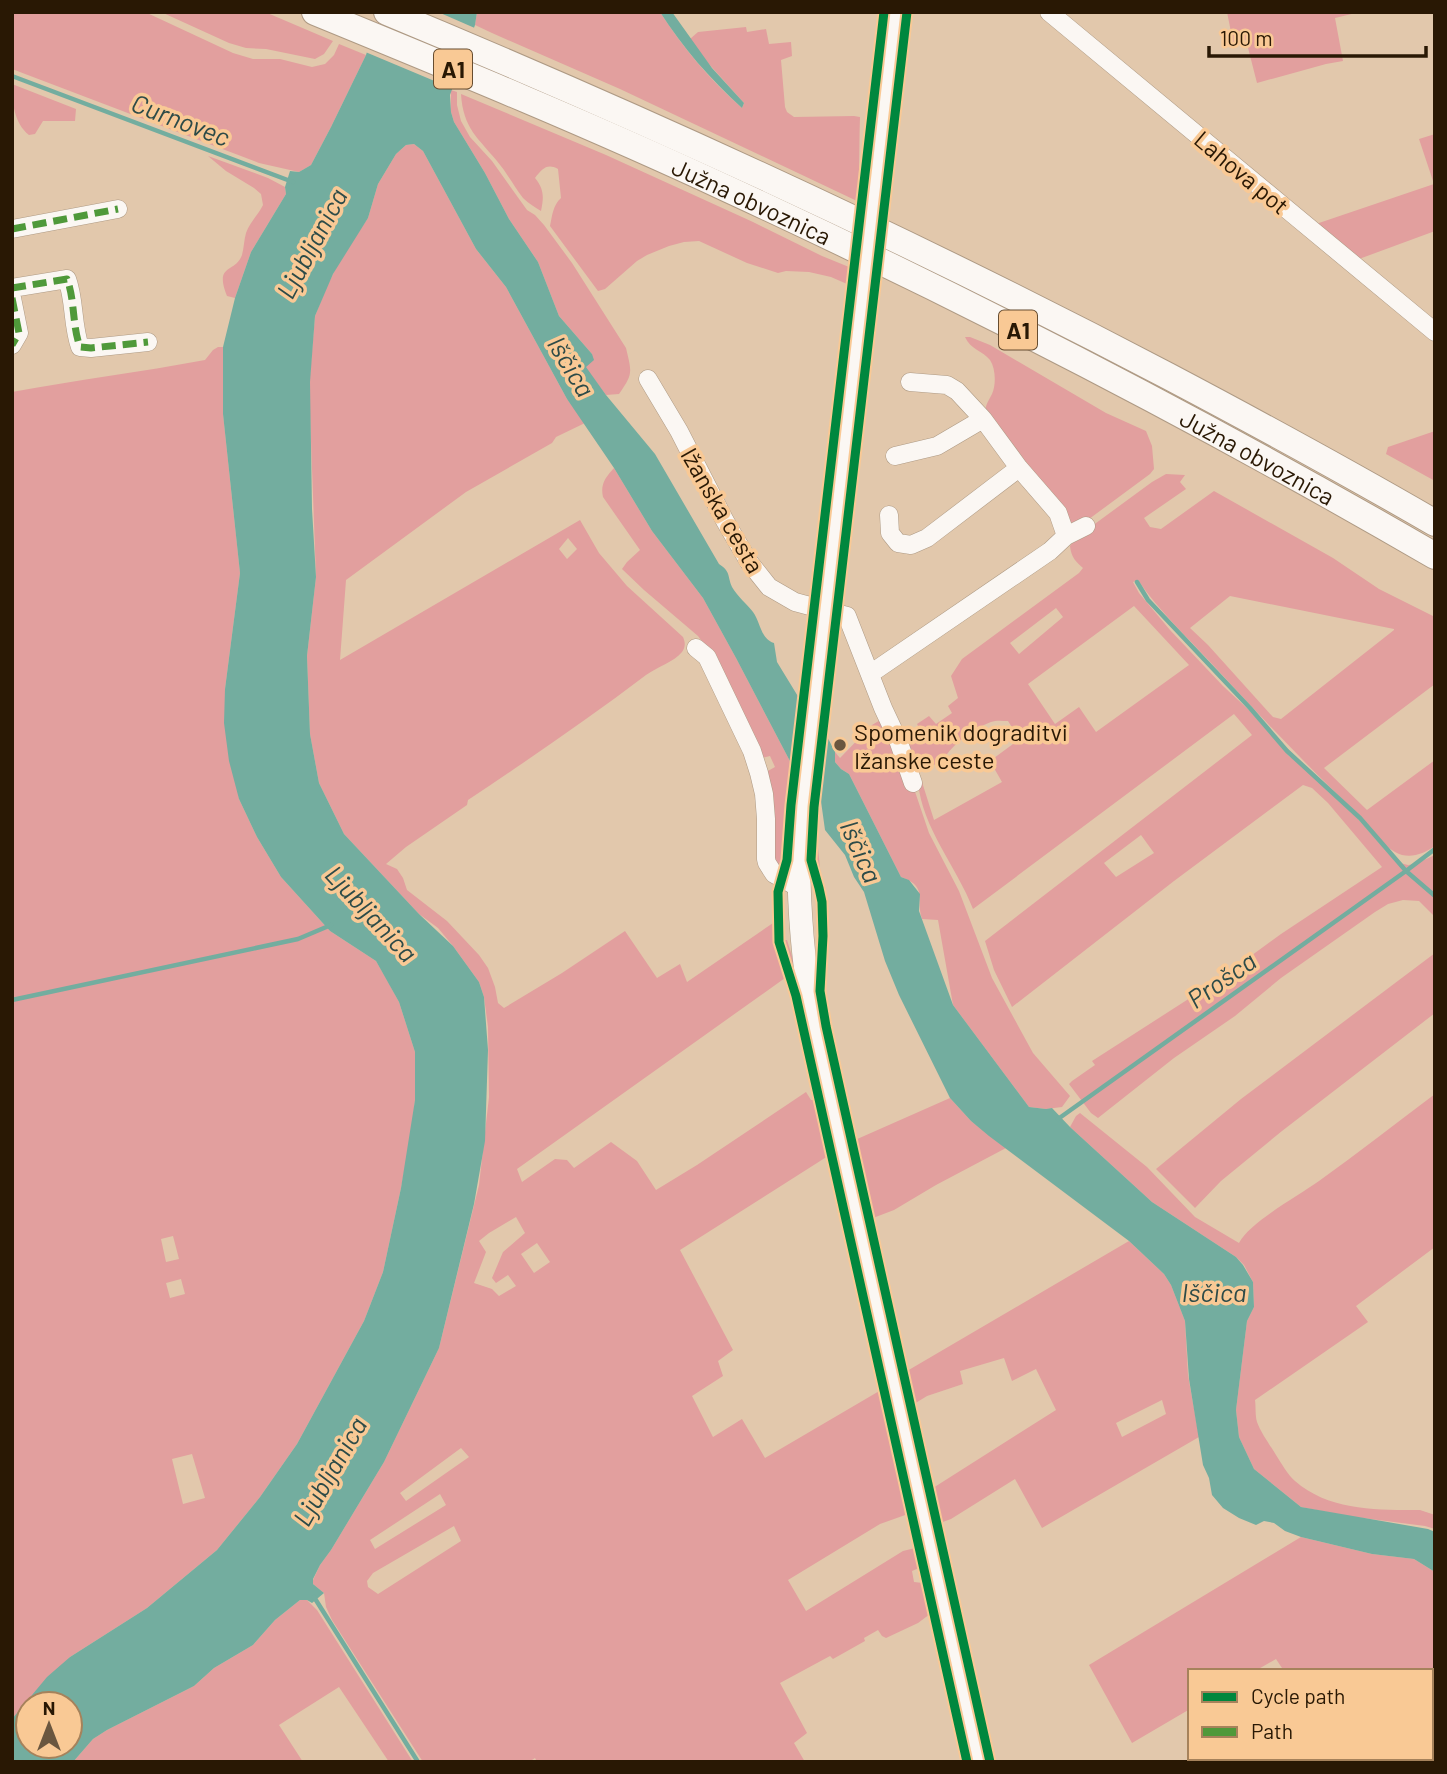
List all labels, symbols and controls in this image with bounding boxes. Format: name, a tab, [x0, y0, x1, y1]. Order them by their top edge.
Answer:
scale bar	[1209, 14, 1426, 58]
text: 100 m	[1220, 25, 1273, 50]
road number: A1	[434, 50, 472, 88]
water label: Curnovec	[127, 86, 235, 152]
street label: Lahova pot	[1189, 124, 1295, 220]
street label: Južna obvoznica	[668, 151, 836, 250]
water label: Ljubljanica	[269, 183, 353, 303]
road number: A1	[999, 310, 1037, 350]
water label: Iščica	[542, 330, 602, 402]
street label: Južna obvoznica	[1176, 402, 1340, 511]
street label: Ižanska cesta	[675, 442, 771, 578]
place label: Spomenik dograditvi Ižanske ceste	[854, 717, 1068, 774]
marker: Spomenik dograditvi Ižanske ceste	[832, 737, 848, 753]
water label: Iščica	[835, 815, 889, 887]
water label: Ljubljanica	[320, 858, 424, 968]
water label: Prošca	[1181, 944, 1261, 1014]
water label: Iščica	[1181, 1276, 1247, 1307]
water label: Ljubljanica	[285, 1411, 373, 1531]
legend	[1188, 1669, 1433, 1760]
text: Cycle path	[1251, 1683, 1345, 1708]
north arrow	[14, 1690, 84, 1760]
text: N	[43, 1696, 55, 1719]
text: Path	[1251, 1718, 1293, 1743]

